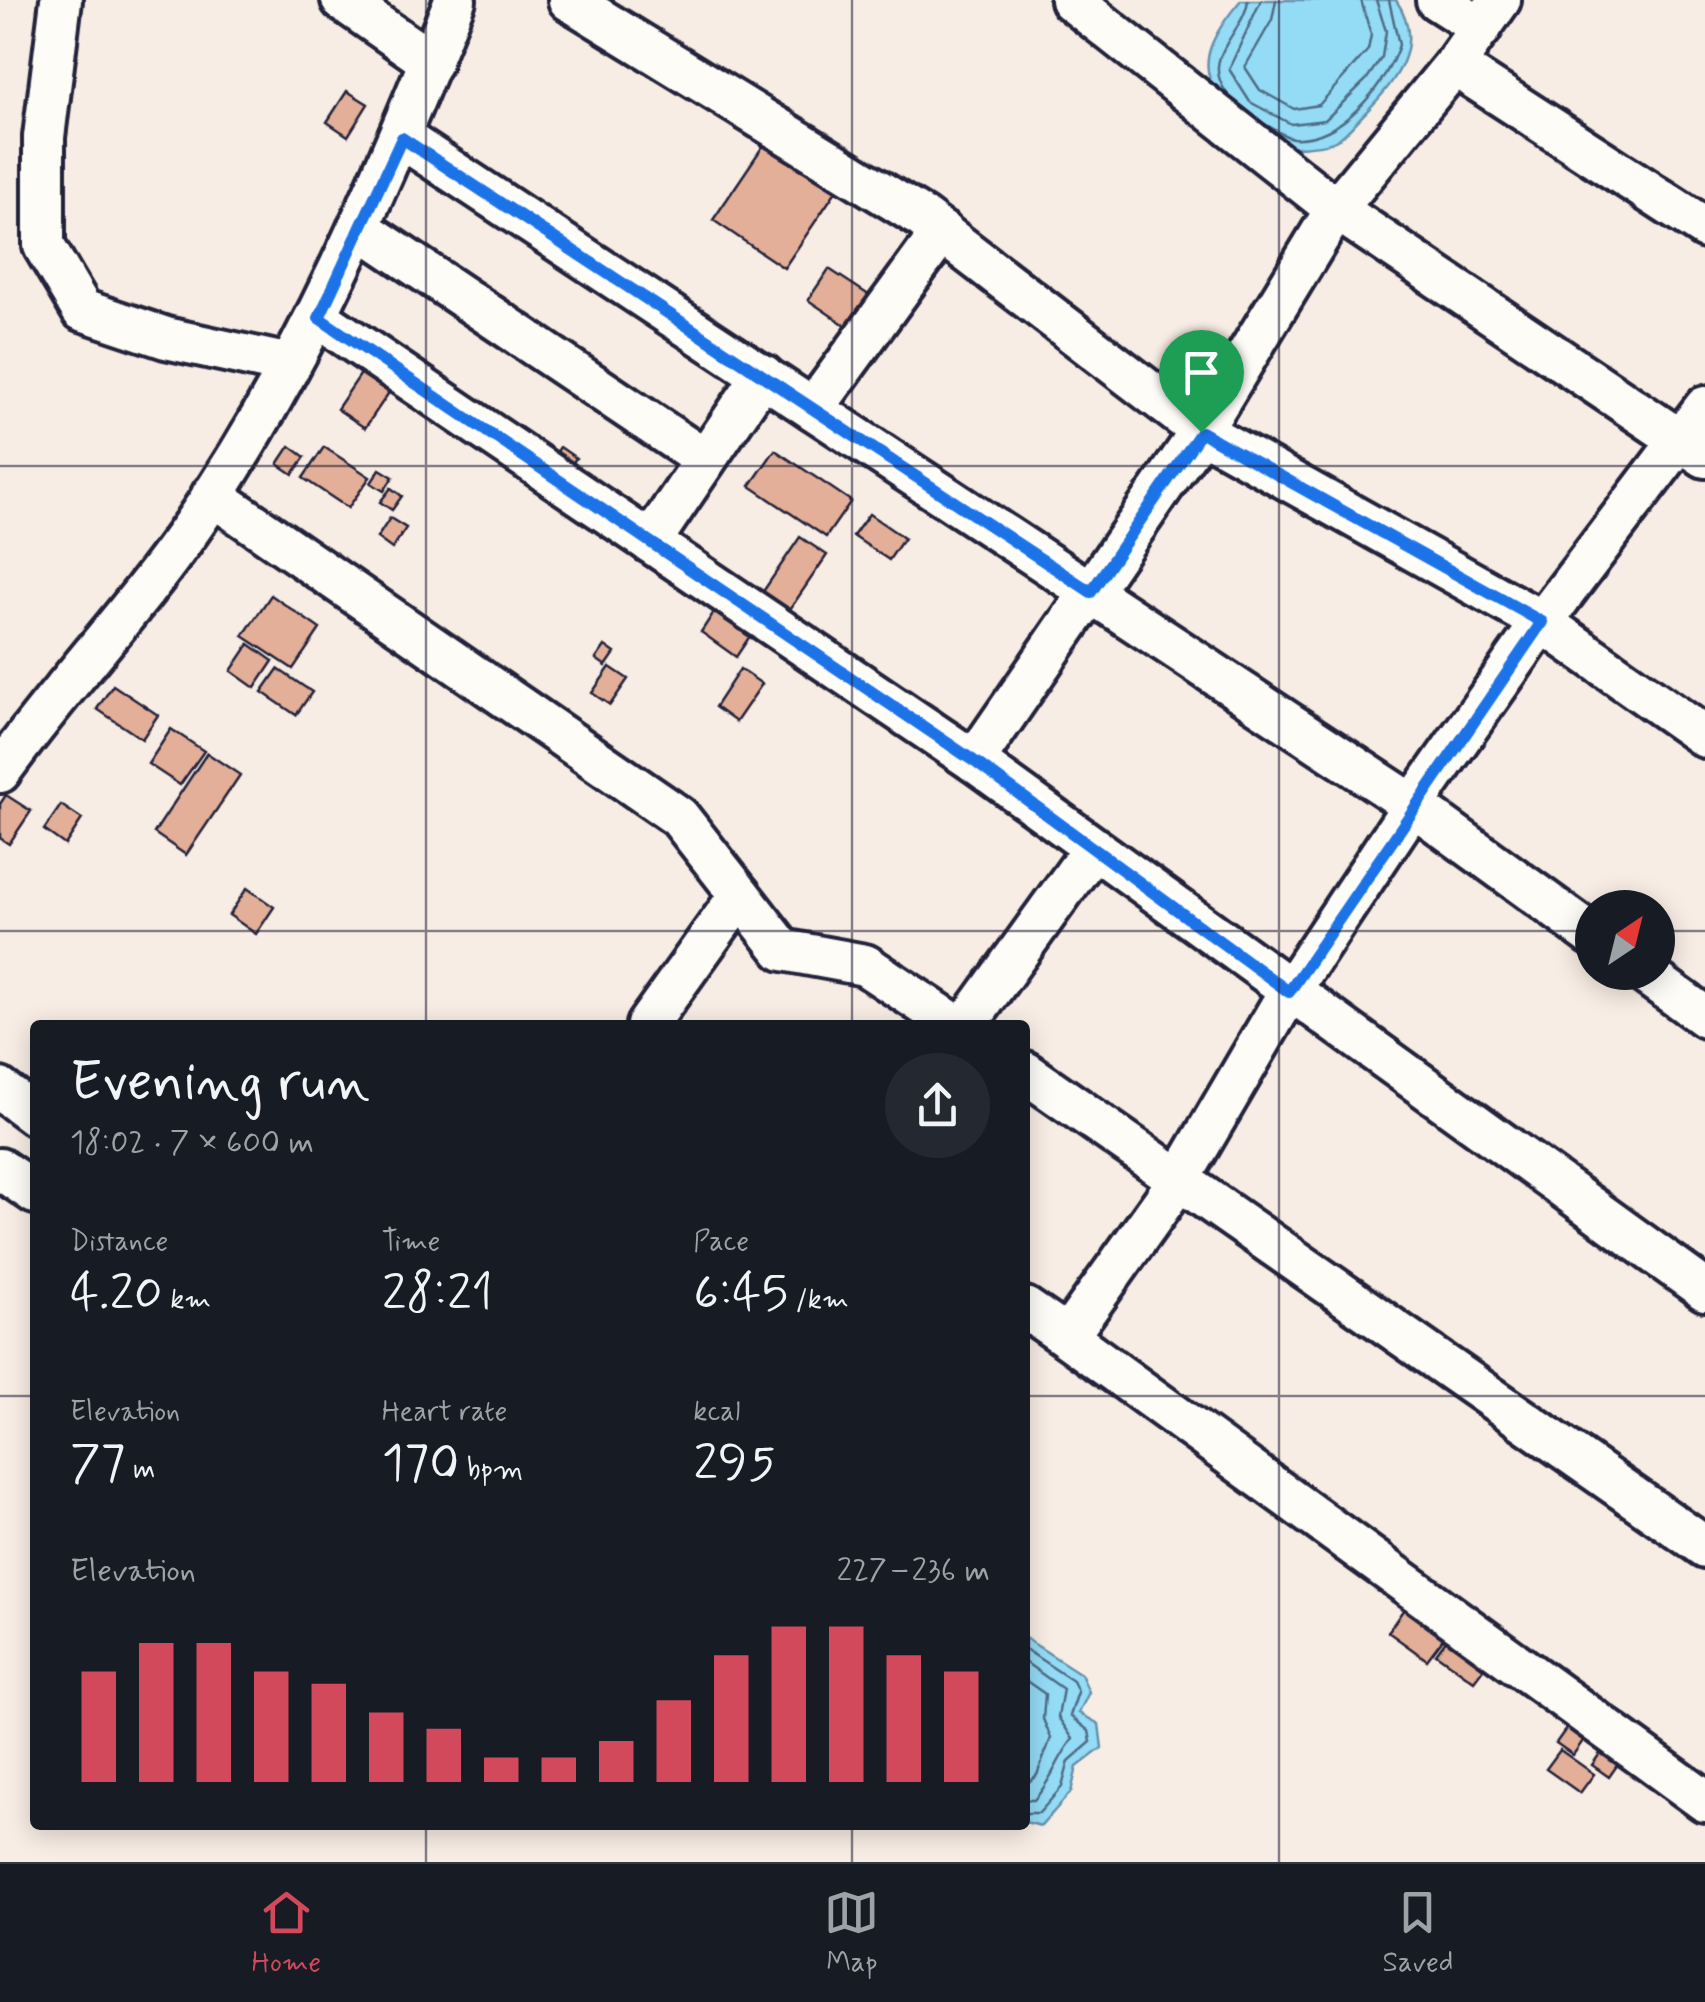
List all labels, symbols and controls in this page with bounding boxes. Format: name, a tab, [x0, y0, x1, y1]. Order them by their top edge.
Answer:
pin	[1159, 330, 1244, 433]
icon: arrive	[1174, 345, 1229, 400]
north arrow	[1575, 890, 1675, 990]
map controls	[1575, 890, 1675, 990]
text: Evening run	[70, 1048, 370, 1120]
button: share	[885, 1053, 990, 1158]
text: 18:02 · 7 × 600 m	[70, 1122, 314, 1164]
text: Distance	[70, 1224, 168, 1261]
text: Time	[382, 1224, 440, 1261]
text: Pace	[693, 1224, 749, 1261]
text: 4.20	[70, 1261, 163, 1327]
text: 28:21	[382, 1261, 493, 1327]
text: 6:45	[693, 1261, 788, 1327]
text: km	[163, 1282, 211, 1319]
text: /km	[788, 1282, 849, 1319]
text: Elevation	[70, 1394, 180, 1431]
text: Heart rate	[382, 1394, 507, 1431]
text: kcal	[693, 1394, 740, 1431]
text: 77	[70, 1431, 126, 1497]
text: 170	[382, 1431, 459, 1497]
text: 295	[693, 1431, 775, 1497]
text: m	[126, 1452, 155, 1489]
text: bpm	[459, 1452, 523, 1489]
text: Elevation	[70, 1550, 196, 1592]
text: 227–236 m	[837, 1550, 990, 1592]
tab: Home	[252, 1885, 321, 1982]
tab: Map	[824, 1885, 879, 1982]
tab: Saved	[1383, 1885, 1453, 1982]

